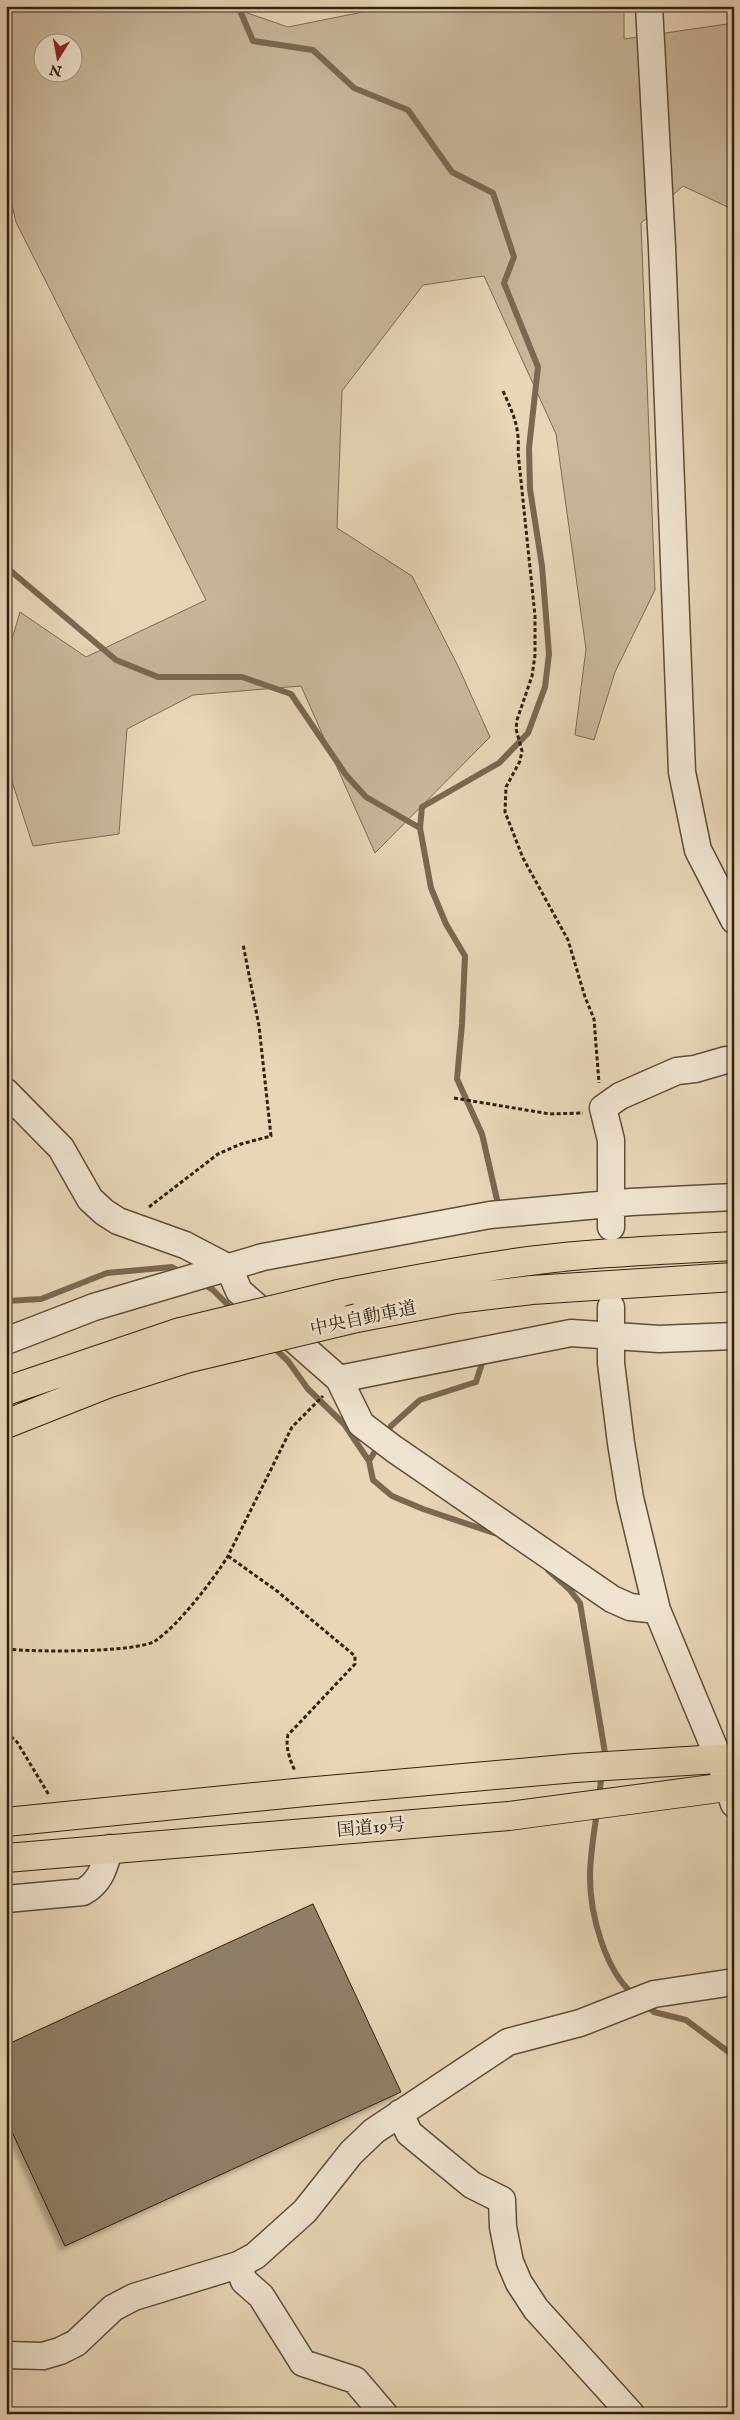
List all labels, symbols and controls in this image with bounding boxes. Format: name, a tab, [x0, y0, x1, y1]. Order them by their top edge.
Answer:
north arrow	[32, 32, 82, 82]
text: N	[48, 60, 64, 80]
street label: 中央自動車道	[308, 1297, 419, 1342]
street label: 国道19号	[336, 1814, 406, 1843]

